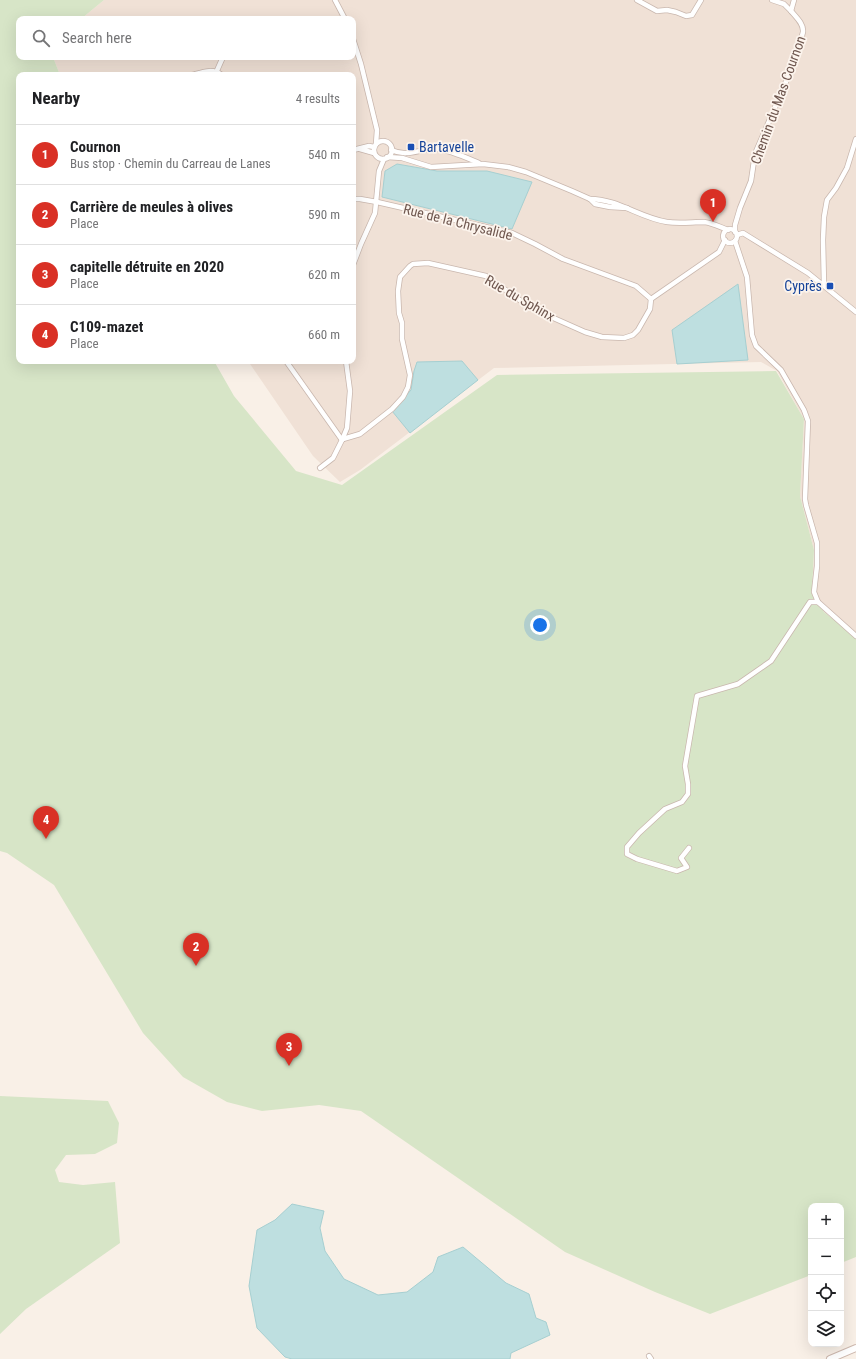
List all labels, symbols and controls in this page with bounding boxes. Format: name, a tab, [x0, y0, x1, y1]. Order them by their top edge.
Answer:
search box	[16, 16, 356, 60]
icon: search	[30, 27, 52, 49]
text: Search here	[62, 29, 132, 47]
street label: Chemin du Mas Cournon	[747, 34, 809, 166]
text: Nearby	[32, 88, 80, 108]
text: 4 results	[296, 91, 340, 106]
text: Cournon	[70, 138, 121, 156]
place label: Bartavelle	[419, 139, 475, 155]
marker: Bartavelle	[406, 142, 416, 152]
text: 1	[42, 147, 48, 162]
text: 540 m	[308, 147, 340, 162]
text: Bus stop · Chemin du Carreau de Lanes	[70, 156, 271, 171]
pin: 1	[700, 189, 726, 222]
text: Carrière de meules à olives	[70, 198, 233, 216]
street label: Rue de la Chrysalide	[402, 201, 515, 243]
text: 2	[42, 207, 48, 222]
text: 590 m	[308, 207, 340, 222]
text: Place	[70, 216, 99, 231]
text: capitelle détruite en 2020	[70, 258, 224, 276]
text: 3	[42, 267, 48, 282]
text: 620 m	[308, 267, 340, 282]
street label: Rue du Sphinx	[482, 272, 558, 324]
text: Place	[70, 276, 99, 291]
place label: Cyprès	[784, 278, 822, 294]
marker: Cyprès	[825, 281, 835, 291]
text: C109-mazet	[70, 318, 143, 336]
text: 4	[42, 327, 48, 342]
text: 660 m	[308, 327, 340, 342]
text: Place	[70, 336, 99, 351]
your location	[530, 615, 550, 635]
pin: 4	[33, 806, 59, 839]
pin: 2	[183, 933, 209, 966]
pin: 3	[276, 1033, 302, 1066]
map controls	[808, 1203, 844, 1347]
button: +	[808, 1203, 844, 1239]
button: −	[808, 1239, 844, 1275]
button: locate	[808, 1275, 844, 1311]
button: layers	[808, 1311, 844, 1347]

